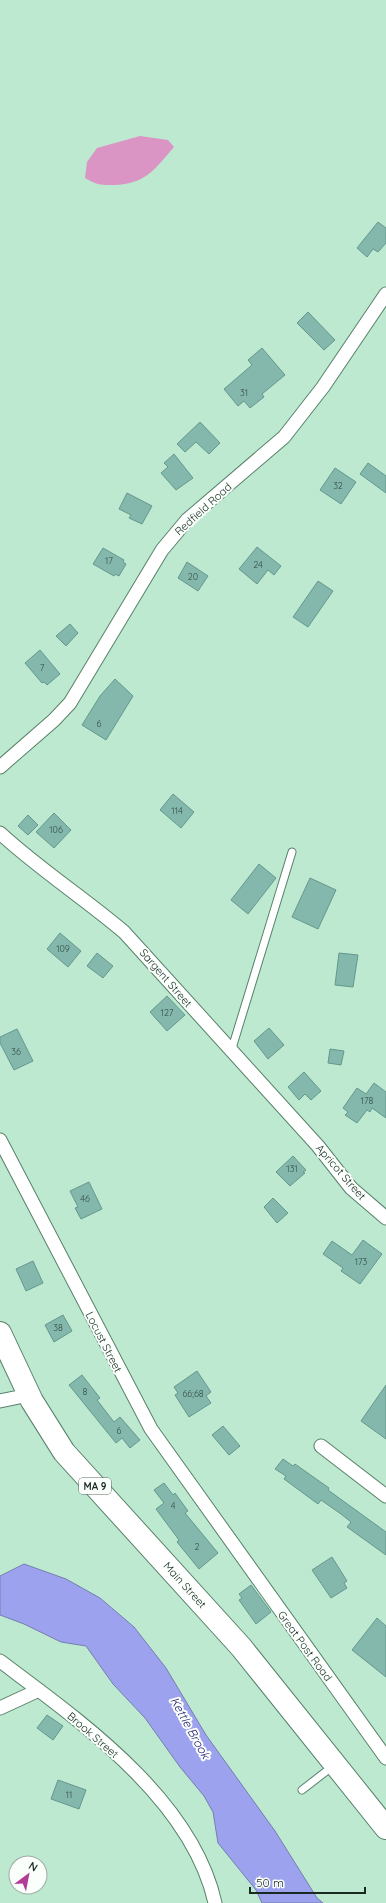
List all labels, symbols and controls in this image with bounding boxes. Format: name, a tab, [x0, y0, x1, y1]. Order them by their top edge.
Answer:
house number: 31	[240, 387, 248, 398]
street label: Redfield Road	[172, 480, 234, 538]
house number: 32	[333, 480, 343, 491]
house number: 17	[105, 555, 113, 566]
house number: 24	[253, 559, 263, 570]
house number: 20	[188, 571, 198, 582]
house number: 7	[40, 662, 45, 673]
house number: 6	[97, 718, 102, 729]
house number: 114	[171, 805, 183, 816]
house number: 106	[49, 824, 63, 835]
house number: 109	[56, 943, 70, 954]
street label: Sargent Street	[137, 946, 195, 1010]
house number: 127	[161, 1007, 174, 1018]
house number: 36	[11, 1046, 21, 1057]
house number: 178	[361, 1095, 374, 1106]
street label: Apricot Street	[313, 1141, 369, 1203]
house number: 131	[286, 1163, 298, 1174]
house number: 46	[80, 1193, 90, 1204]
house number: 173	[355, 1256, 368, 1267]
street label: Locust Street	[83, 1309, 125, 1375]
house number: 38	[53, 1322, 63, 1333]
house number: 8	[83, 1386, 88, 1397]
house number: 66;68	[182, 1388, 204, 1399]
house number: 6	[117, 1425, 122, 1436]
road number: MA 9	[79, 1478, 111, 1494]
house number: 4	[171, 1500, 176, 1511]
house number: 2	[195, 1541, 200, 1552]
street label: Main Street	[161, 1559, 210, 1611]
street label: Great Post Road	[275, 1608, 335, 1684]
water label: Kettle Brook	[167, 1694, 214, 1763]
street label: Brook Street	[64, 1709, 122, 1761]
house number: 11	[66, 1789, 72, 1800]
north arrow	[8, 1855, 48, 1895]
text: N	[26, 1858, 40, 1875]
scale bar	[250, 1869, 365, 1895]
text: 50 m	[256, 1875, 284, 1890]

